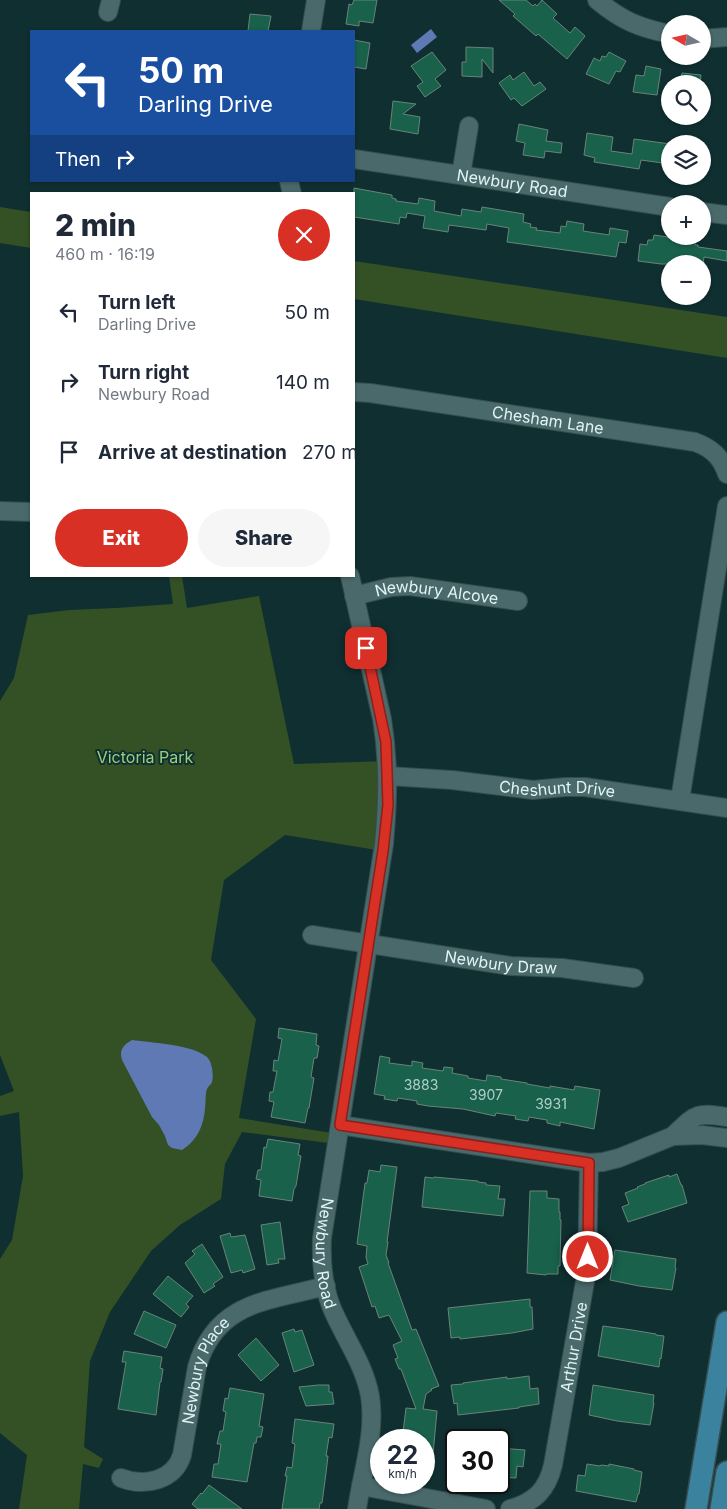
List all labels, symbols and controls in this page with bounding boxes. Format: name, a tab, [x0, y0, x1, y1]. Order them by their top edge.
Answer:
north arrow	[661, 15, 711, 65]
map controls	[661, 15, 711, 305]
text: 50 m	[138, 49, 224, 91]
icon: left	[55, 50, 120, 115]
button: search	[661, 75, 711, 125]
text: Darling Drive	[138, 91, 273, 117]
button: layers	[661, 135, 711, 185]
icon: right	[111, 145, 139, 173]
text: Then	[55, 148, 101, 171]
street label: Newbury Road	[455, 165, 569, 201]
button: +	[661, 195, 711, 245]
text: 2 min	[55, 207, 136, 243]
button: close	[278, 209, 330, 261]
text: 460 m · 16:19	[55, 244, 155, 264]
button: −	[661, 255, 711, 305]
text: Turn left	[98, 291, 176, 314]
icon: left	[55, 298, 83, 326]
text: 50 m	[284, 301, 330, 324]
text: Darling Drive	[98, 314, 196, 334]
text: Turn right	[98, 361, 189, 384]
icon: right	[55, 368, 83, 396]
text: 140 m	[276, 371, 330, 394]
text: Newbury Road	[98, 384, 210, 404]
street label: Chesham Lane	[491, 402, 605, 438]
icon: arrive	[55, 438, 83, 466]
text: Arrive at destination	[98, 441, 287, 464]
text: 270 m	[302, 441, 358, 464]
button: Exit	[55, 509, 188, 567]
button: Share	[198, 509, 330, 567]
street label: Newbury Alcove	[373, 576, 500, 608]
pin	[345, 627, 387, 669]
icon: arrive	[352, 634, 380, 662]
park label: Victoria Park	[97, 747, 194, 767]
street label: Cheshunt Drive	[498, 776, 617, 801]
street label: Newbury Draw	[443, 946, 557, 978]
house number: 3883	[404, 1076, 438, 1093]
house number: 3907	[469, 1086, 503, 1103]
house number: 3931	[535, 1095, 567, 1112]
street label: Newbury Road	[312, 1196, 341, 1311]
position arrow	[561, 1230, 613, 1282]
street label: Arthur Drive	[556, 1300, 591, 1394]
street label: Newbury Place	[177, 1312, 233, 1426]
speed limit sign: 30	[445, 1429, 510, 1494]
text: 22	[387, 1440, 418, 1470]
text: km/h	[388, 1466, 417, 1481]

